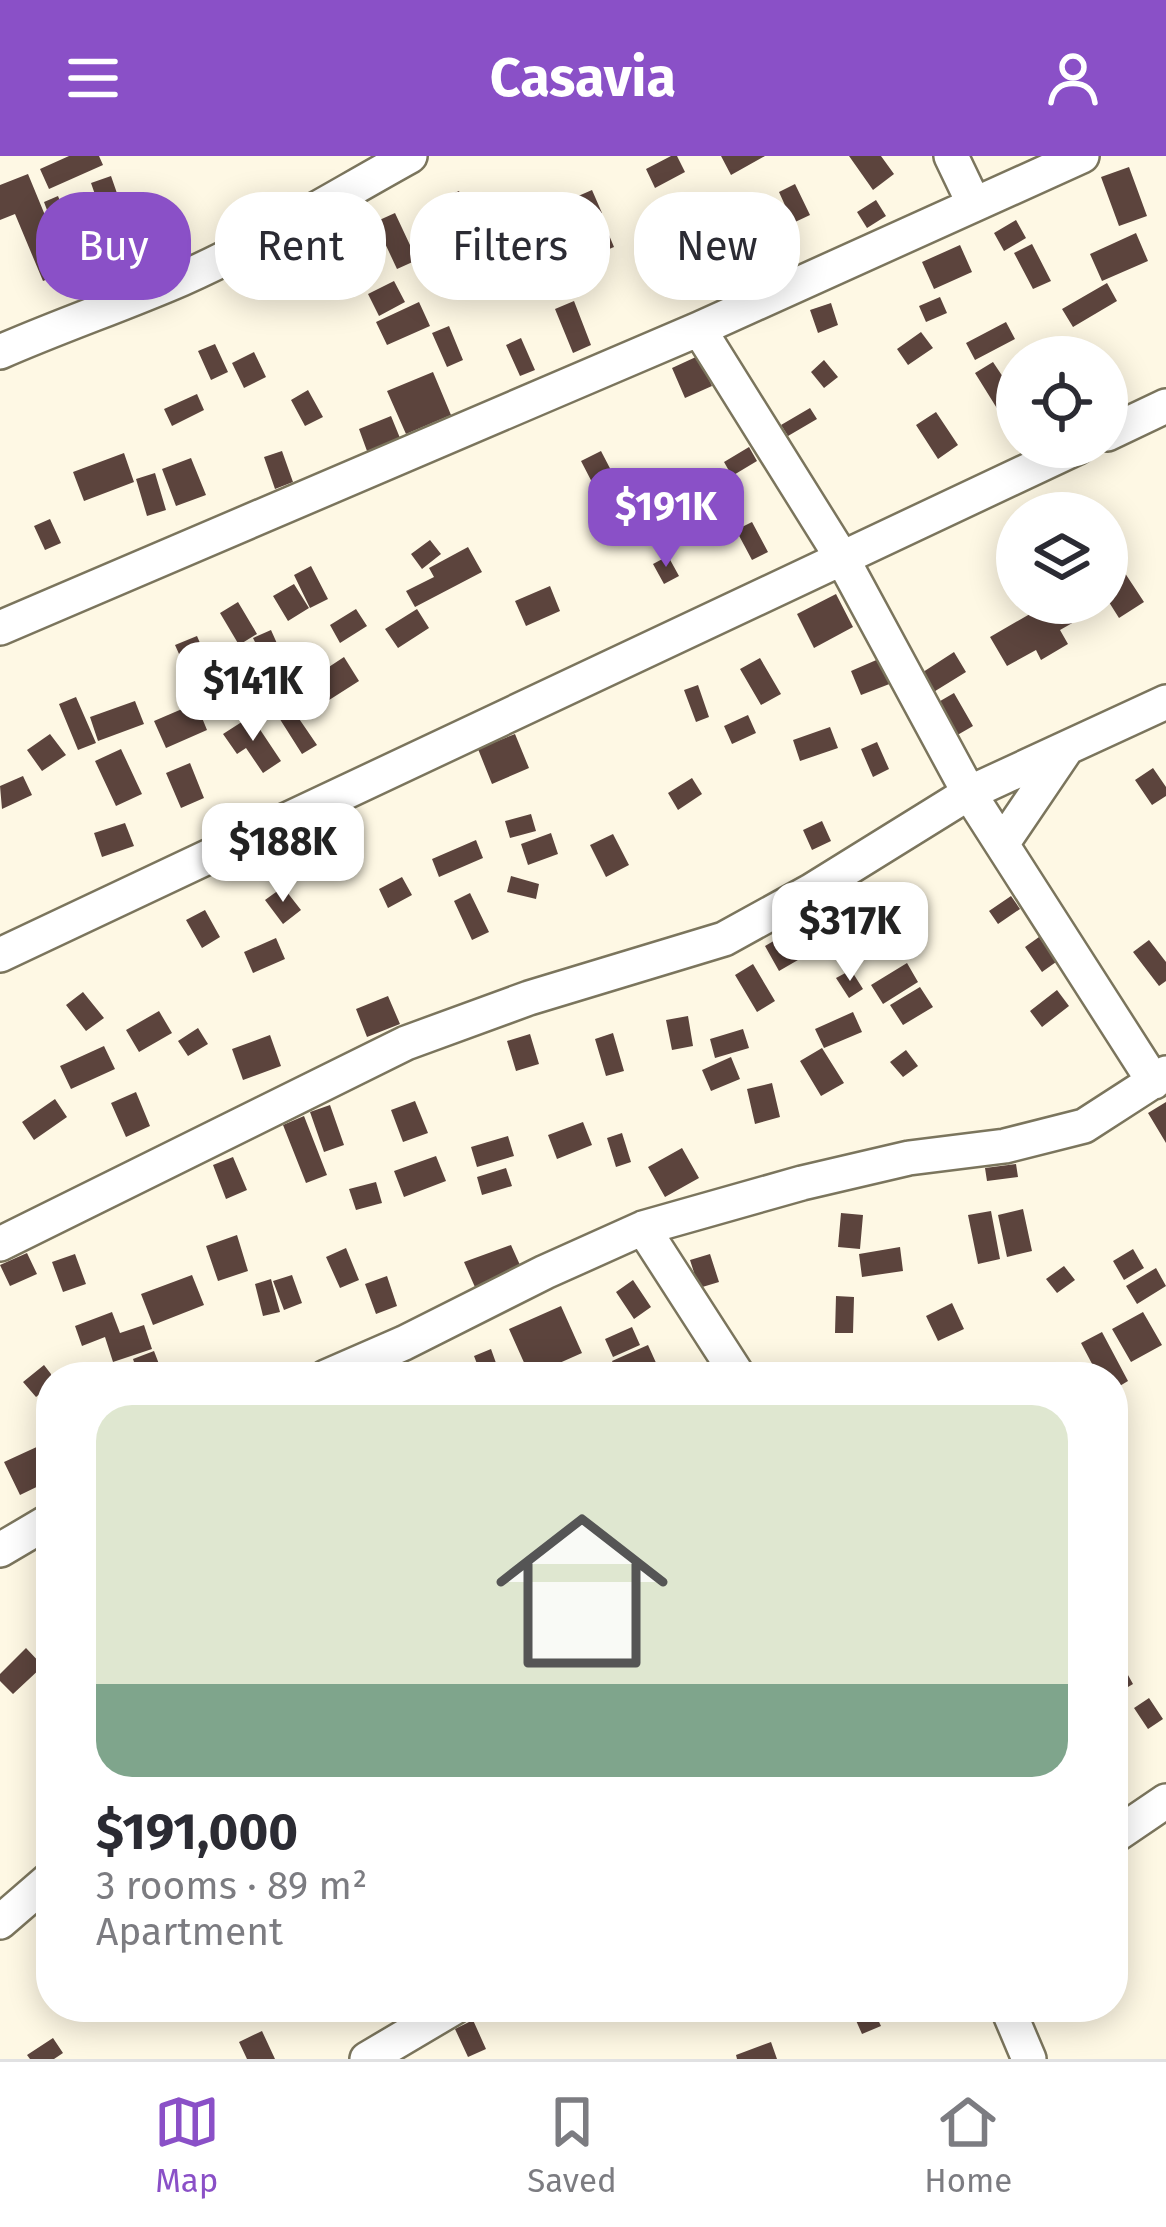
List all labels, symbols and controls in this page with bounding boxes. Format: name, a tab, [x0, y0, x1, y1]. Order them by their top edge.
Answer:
icon: menu	[60, 45, 126, 111]
icon: person	[1040, 45, 1106, 111]
text: Casavia	[490, 46, 676, 110]
chip: Buy	[36, 192, 191, 300]
chip: Rent	[215, 192, 386, 300]
chip: Filters	[410, 192, 610, 300]
chip: New	[634, 192, 800, 300]
map controls	[996, 336, 1128, 624]
button: locate	[996, 336, 1128, 468]
pin: $191K	[582, 468, 750, 570]
text: $191K	[615, 484, 717, 530]
button: layers	[996, 492, 1128, 624]
pin: $141K	[169, 642, 337, 744]
text: $141K	[203, 658, 303, 704]
pin: $188K	[199, 803, 367, 905]
text: $188K	[229, 819, 337, 865]
pin: $317K	[766, 882, 934, 984]
text: $317K	[799, 898, 901, 944]
icon: home	[474, 1483, 690, 1699]
text: $191,000	[96, 1801, 298, 1863]
text: 3 rooms · 89 m²	[96, 1863, 367, 1909]
text: Apartment	[96, 1909, 283, 1955]
tab: Map	[154, 2089, 220, 2201]
tab: Saved	[527, 2089, 617, 2201]
tab: Home	[924, 2089, 1012, 2201]

